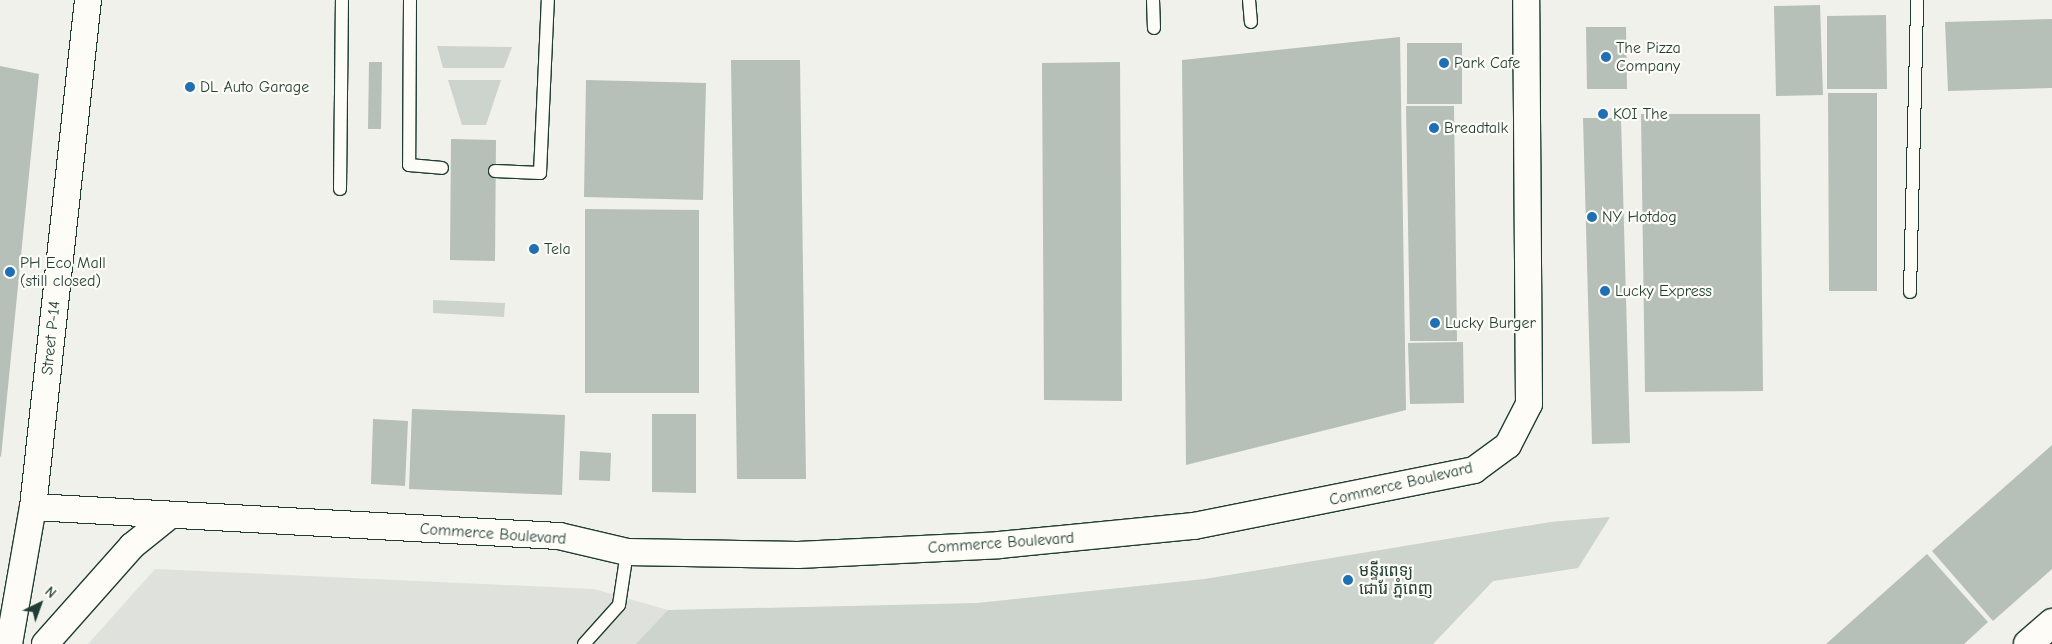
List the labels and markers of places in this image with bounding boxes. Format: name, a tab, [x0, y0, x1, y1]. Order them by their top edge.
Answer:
place label: The Pizza Company	[1616, 38, 1681, 76]
marker: The Pizza Company	[1600, 51, 1612, 63]
place label: Park Cafe	[1454, 53, 1520, 73]
marker: Park Cafe	[1438, 57, 1450, 69]
place label: DL Auto Garage	[200, 77, 309, 97]
marker: DL Auto Garage	[184, 81, 196, 93]
place label: KOI The	[1613, 104, 1668, 124]
marker: KOI The	[1597, 108, 1609, 120]
place label: Breadtalk	[1444, 118, 1508, 138]
marker: Breadtalk	[1428, 122, 1440, 134]
place label: NY Hotdog	[1602, 207, 1677, 227]
marker: NY Hotdog	[1586, 211, 1598, 223]
place label: Tela	[544, 239, 571, 259]
marker: Tela	[528, 243, 540, 255]
place label: PH Eco Mall (still closed)	[20, 253, 106, 291]
marker: PH Eco Mall (still closed)	[4, 266, 16, 278]
place label: Lucky Express	[1615, 281, 1712, 301]
marker: Lucky Express	[1599, 285, 1611, 297]
place label: Lucky Burger	[1445, 313, 1536, 333]
marker: Lucky Burger	[1429, 317, 1441, 329]
place label: មន្ទីរពេទ្យ ជោរែ ភ្នំពេញ	[1359, 561, 1433, 599]
marker: មន្ទីរពេទ្យ ជោរែ ភ្នំពេញ	[1341, 573, 1355, 587]

